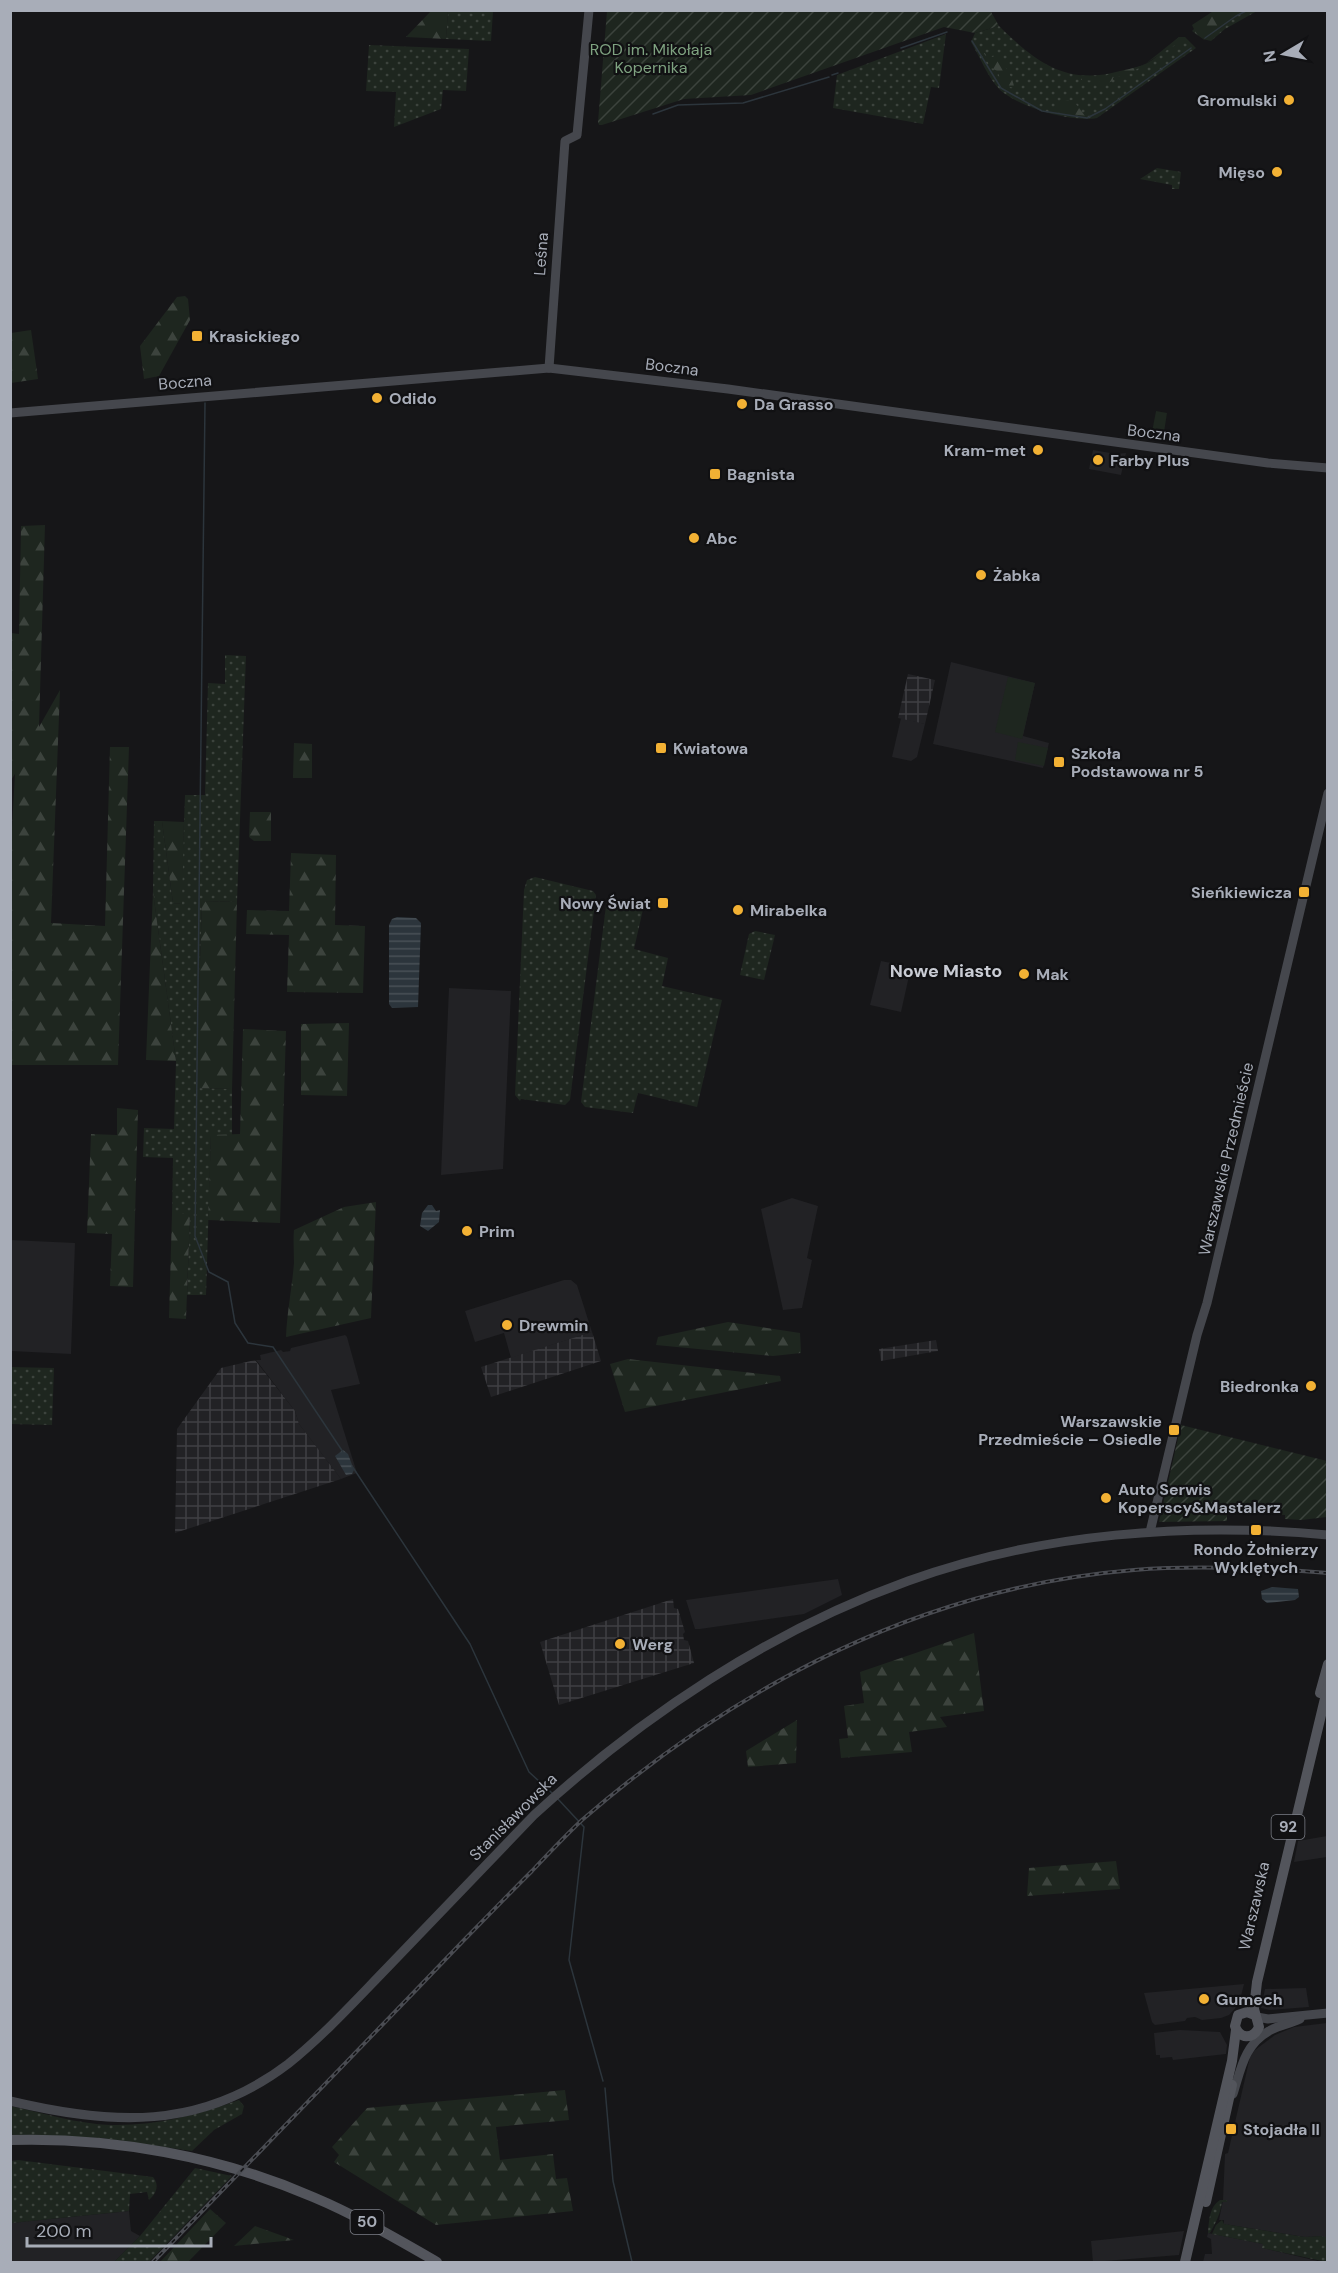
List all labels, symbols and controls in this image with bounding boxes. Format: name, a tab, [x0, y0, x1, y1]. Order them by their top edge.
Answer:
north arrow	[1254, 24, 1314, 84]
park label: ROD im. Mikołaja Kopernika	[590, 39, 712, 78]
text: N	[1258, 49, 1281, 64]
place label: Gromulski	[1197, 90, 1277, 111]
marker: Gromulski	[1282, 93, 1296, 107]
place label: Mięso	[1219, 162, 1265, 183]
marker: Mięso	[1270, 165, 1284, 179]
street label: Leśna	[529, 232, 553, 276]
place label: Krasickiego	[209, 326, 300, 347]
marker: Krasickiego	[190, 329, 204, 343]
street label: Boczna	[644, 353, 700, 381]
street label: Boczna	[157, 369, 213, 395]
place label: Odido	[389, 388, 437, 409]
marker: Odido	[370, 391, 384, 405]
place label: Da Grasso	[754, 394, 834, 415]
marker: Da Grasso	[735, 397, 749, 411]
street label: Boczna	[1126, 419, 1182, 447]
place label: Kram-met	[944, 440, 1026, 461]
marker: Kram-met	[1031, 443, 1045, 457]
place label: Farby Plus	[1110, 450, 1190, 471]
marker: Farby Plus	[1091, 453, 1105, 467]
place label: Bagnista	[727, 464, 795, 485]
marker: Bagnista	[708, 467, 722, 481]
place label: Abc	[706, 528, 738, 549]
marker: Abc	[687, 531, 701, 545]
place label: Żabka	[993, 565, 1040, 586]
marker: Żabka	[974, 568, 988, 582]
place label: Kwiatowa	[673, 738, 748, 759]
marker: Kwiatowa	[654, 741, 668, 755]
place label: Szkoła Podstawowa nr 5	[1071, 743, 1204, 782]
marker: Szkoła Podstawowa nr 5	[1052, 755, 1066, 769]
place label: Sieńkiewicza	[1191, 882, 1292, 903]
marker: Sieńkiewicza	[1297, 885, 1311, 899]
place label: Nowy Świat	[560, 893, 651, 914]
marker: Nowy Świat	[656, 896, 670, 910]
place label: Mirabelka	[750, 900, 827, 921]
marker: Mirabelka	[731, 903, 745, 917]
district label: Nowe Miasto	[890, 959, 1002, 983]
place label: Mak	[1036, 964, 1070, 985]
marker: Mak	[1017, 967, 1031, 981]
street label: Warszawskie Przedmieście	[1194, 1060, 1258, 1258]
place label: Prim	[479, 1221, 515, 1242]
marker: Prim	[460, 1224, 474, 1238]
place label: Drewmin	[519, 1315, 588, 1336]
marker: Drewmin	[500, 1318, 514, 1332]
place label: Biedronka	[1220, 1376, 1299, 1397]
marker: Biedronka	[1304, 1379, 1318, 1393]
place label: Warszawskie Przedmieście – Osiedle	[978, 1411, 1162, 1450]
marker: Warszawskie Przedmieście – Osiedle	[1167, 1423, 1181, 1437]
place label: Auto Serwis Koperscy&Mastalerz	[1118, 1479, 1281, 1518]
marker: Auto Serwis Koperscy&Mastalerz	[1099, 1491, 1113, 1505]
marker: Rondo Żołnierzy Wyklętych	[1249, 1523, 1263, 1537]
place label: Rondo Żołnierzy Wyklętych	[1194, 1539, 1319, 1578]
place label: Werg	[632, 1634, 673, 1655]
marker: Werg	[613, 1637, 627, 1651]
street label: Stanisławowska	[465, 1769, 561, 1865]
road number: 92	[1272, 1815, 1304, 1839]
street label: Warszawska	[1234, 1860, 1274, 1952]
place label: Gumech	[1216, 1989, 1283, 2010]
marker: Gumech	[1197, 1992, 1211, 2006]
place label: Stojadła II	[1243, 2119, 1320, 2140]
marker: Stojadła II	[1224, 2122, 1238, 2136]
scale bar	[27, 2210, 212, 2248]
road number: 50	[350, 2210, 384, 2234]
text: 200 m	[36, 2219, 92, 2243]

